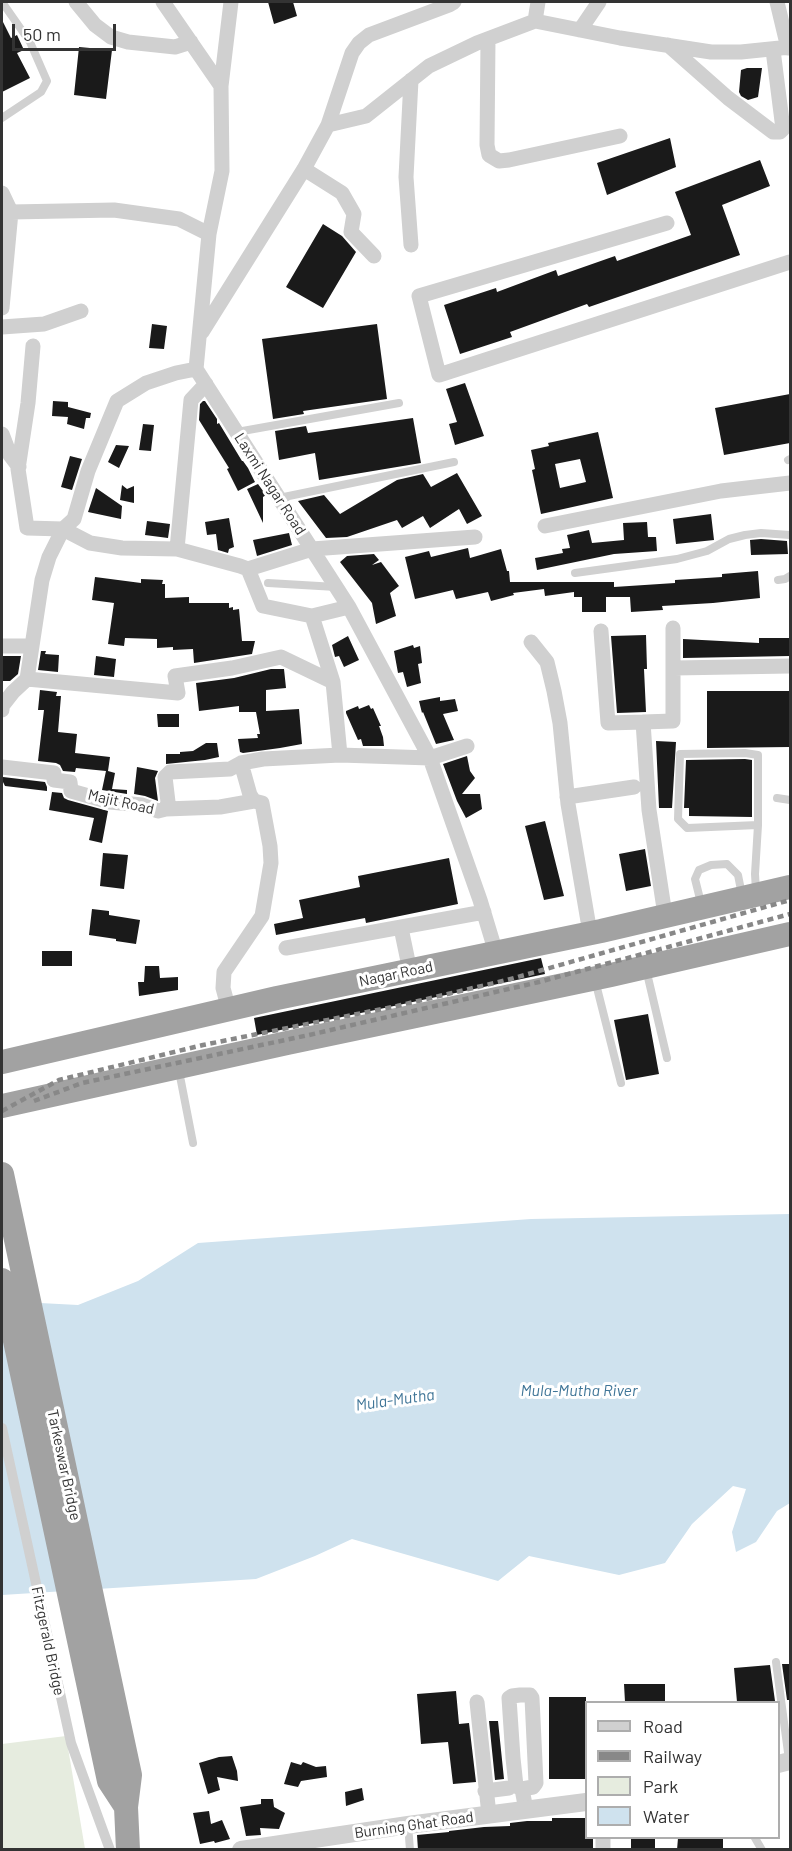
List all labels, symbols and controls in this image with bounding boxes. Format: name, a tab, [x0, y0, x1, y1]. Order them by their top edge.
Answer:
scale bar	[15, 12, 118, 50]
text: 50 m	[23, 23, 61, 45]
street label: Laxmi Nagar Road	[230, 430, 310, 538]
street label: Majit Road	[86, 786, 156, 818]
street label: Nagar Road	[357, 957, 435, 991]
water label: Mula-Mutha River	[520, 1381, 638, 1401]
water label: Mula-Mutha	[354, 1385, 436, 1415]
street label: Tarkeswar Bridge	[43, 1408, 85, 1522]
street label: Fitzgerald Bridge	[28, 1585, 68, 1697]
legend	[585, 1701, 780, 1839]
text: Road	[643, 1715, 683, 1737]
text: Railway	[643, 1745, 702, 1767]
text: Park	[643, 1775, 678, 1797]
text: Water	[643, 1805, 690, 1827]
street label: Burning Ghat Road	[353, 1808, 475, 1842]

